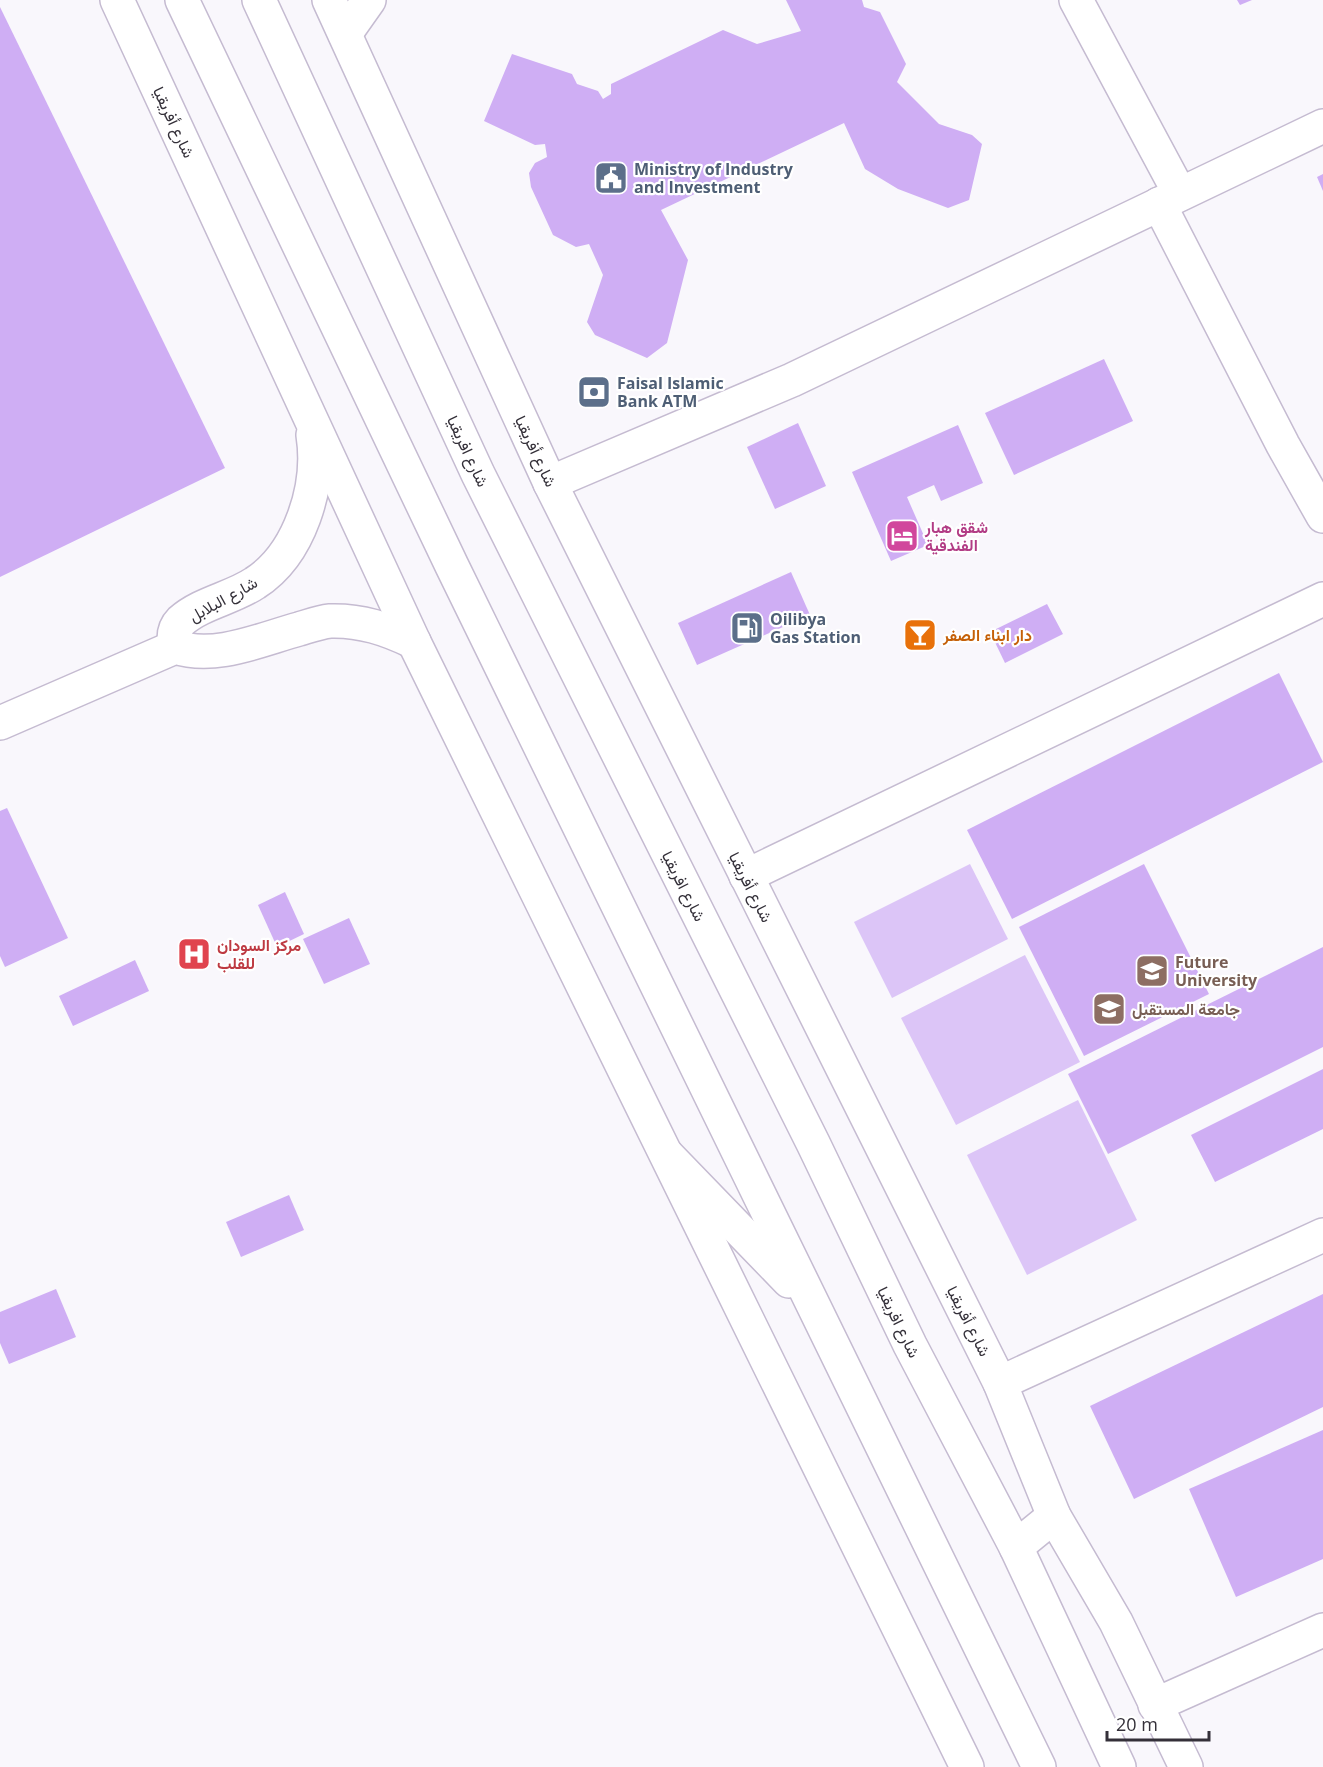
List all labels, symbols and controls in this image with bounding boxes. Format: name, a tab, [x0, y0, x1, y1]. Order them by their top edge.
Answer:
street label: شارع أفريقيا	[147, 83, 200, 162]
place label: Ministry of Industry and Investment	[634, 158, 794, 198]
public building icon: Ministry of Industry and Investment	[593, 160, 629, 196]
place label: Faisal Islamic Bank ATM	[617, 372, 724, 412]
bank icon: Faisal Islamic Bank ATM	[576, 374, 612, 410]
street label: شارع افريقيا	[441, 412, 494, 491]
street label: شارع أفريقيا	[509, 412, 562, 491]
place label: شقق هبار الفندقية	[924, 516, 988, 556]
hotel icon: شقق هبار الفندقية	[884, 518, 920, 554]
street label: شارع البلابل	[185, 571, 262, 628]
place label: Oilibya Gas Station	[770, 608, 861, 648]
fuel station icon: Oilibya Gas Station	[729, 610, 765, 646]
bar icon: دار ابناء الصفر	[902, 617, 938, 653]
place label: دار ابناء الصفر	[942, 624, 1032, 646]
street label: شارع افريقيا	[656, 847, 711, 926]
street label: شارع أفريقيا	[723, 848, 778, 927]
place label: مركز السودان للقلب	[217, 934, 302, 974]
hospital icon: مركز السودان للقلب	[176, 936, 212, 972]
place label: Future University	[1175, 951, 1258, 991]
school or university icon: Future University	[1134, 953, 1170, 989]
school or university icon: جامعة المستقبل	[1091, 991, 1127, 1027]
place label: جامعة المستقبل	[1132, 998, 1240, 1020]
street label: شارع أفريقيا	[941, 1282, 996, 1361]
street label: شارع افريقيا	[871, 1283, 926, 1362]
scale bar	[1107, 1704, 1209, 1742]
text: 20 m	[1116, 1712, 1158, 1736]

